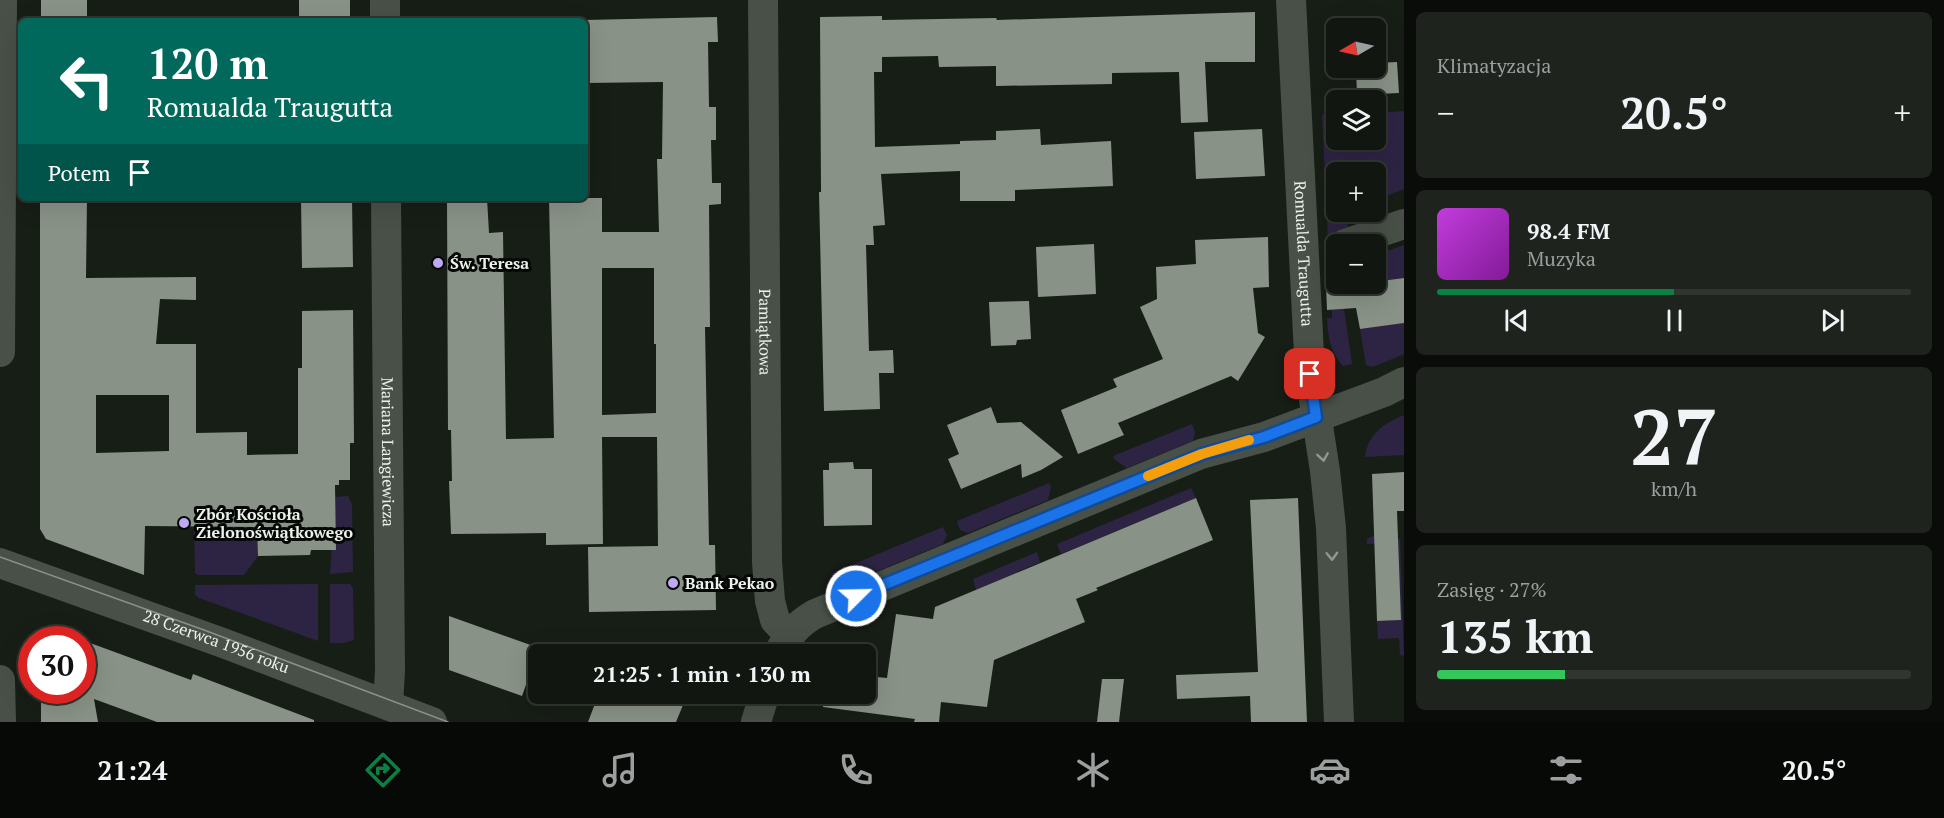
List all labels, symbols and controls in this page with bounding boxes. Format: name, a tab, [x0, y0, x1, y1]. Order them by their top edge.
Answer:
north arrow	[1326, 18, 1386, 78]
map controls	[1326, 18, 1386, 294]
text: 120 m	[147, 35, 268, 91]
icon: left	[48, 42, 126, 120]
text: Klimatyzacja	[1437, 52, 1551, 79]
text: 20.5°	[1620, 82, 1728, 142]
text: Romualda Traugutta	[147, 89, 393, 125]
button: layers	[1326, 90, 1386, 150]
text: −	[1437, 91, 1455, 134]
text: +	[1893, 91, 1911, 134]
icon: arrive	[123, 156, 156, 189]
text: Potem	[48, 158, 111, 187]
button: +	[1326, 162, 1386, 222]
street label: Romualda Traugutta	[1289, 180, 1319, 327]
text: 98.4 FM	[1527, 216, 1610, 245]
button: −	[1326, 234, 1386, 294]
text: Muzyka	[1527, 245, 1596, 272]
place label: Św. Teresa	[450, 252, 529, 274]
marker: Św. Teresa	[431, 256, 445, 270]
street label: Pamiątkowa	[754, 289, 777, 375]
icon: previous	[1500, 304, 1533, 337]
icon: pause	[1658, 304, 1691, 337]
icon: next	[1816, 304, 1849, 337]
pin	[1284, 348, 1335, 399]
icon: arrive	[1293, 357, 1326, 390]
street label: Mariana Langiewicza	[377, 377, 400, 527]
text: 27	[1630, 384, 1718, 487]
one-way arrow	[1316, 452, 1329, 462]
text: km/h	[1651, 475, 1697, 502]
place label: Zbór Kościoła Zielonoświątkowego	[196, 503, 353, 543]
marker: Zbór Kościoła Zielonoświątkowego	[177, 516, 191, 530]
one-way arrow	[1326, 551, 1339, 560]
position arrow	[824, 564, 888, 628]
place label: Bank Pekao	[685, 572, 775, 594]
marker: Bank Pekao	[666, 576, 680, 590]
text: Zasięg · 27%	[1437, 576, 1547, 603]
street label: 28 Czerwca 1956 roku	[140, 604, 293, 678]
text: 135 km	[1437, 606, 1593, 666]
speed limit sign: 30	[18, 626, 96, 704]
text: 21:25 · 1 min · 130 m	[593, 659, 811, 688]
icon: directions	[362, 749, 404, 791]
icon: music	[599, 749, 641, 791]
icon: phone	[835, 749, 877, 791]
icon: climate	[1072, 749, 1114, 791]
icon: car	[1309, 749, 1351, 791]
icon: filters	[1545, 749, 1587, 791]
text: 21:24	[97, 752, 168, 788]
text: 20.5°	[1782, 752, 1847, 788]

